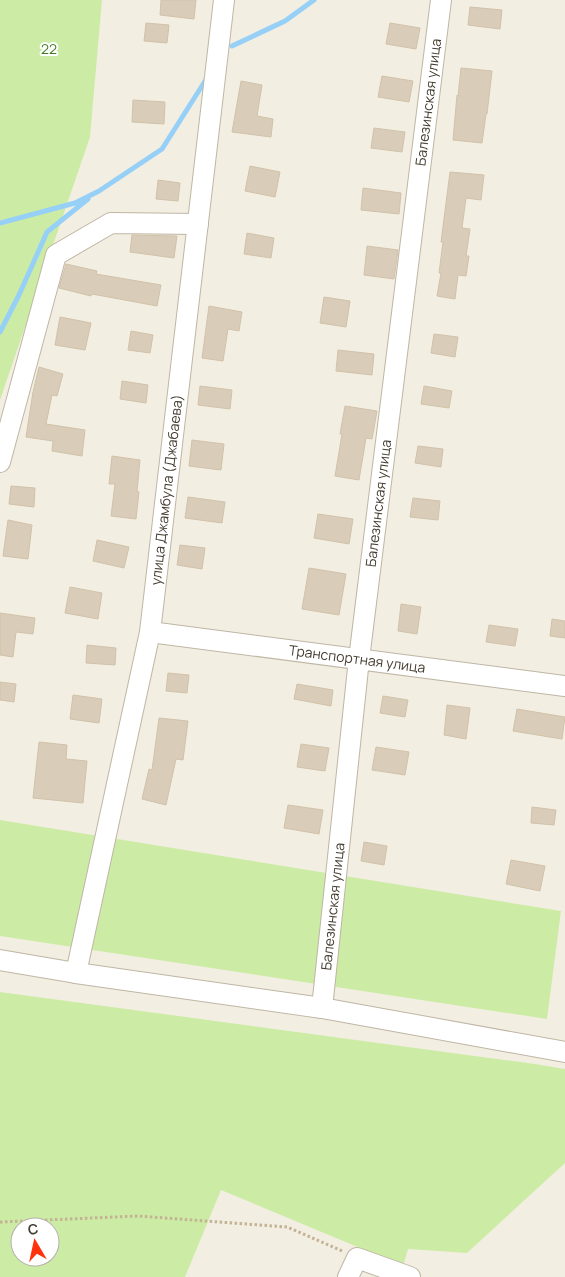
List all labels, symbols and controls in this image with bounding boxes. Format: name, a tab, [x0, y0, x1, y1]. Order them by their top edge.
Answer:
street label: Балезинская улица	[410, 37, 445, 167]
park label: 22	[41, 39, 57, 58]
street label: улица Джамбула (Джабаева)	[146, 393, 187, 586]
street label: Балезинская улица	[361, 438, 395, 568]
street label: Транспортная улица	[288, 640, 427, 677]
street label: Балезинская улица	[316, 842, 348, 971]
north arrow	[10, 1217, 60, 1267]
text: С	[26, 1218, 39, 1239]

